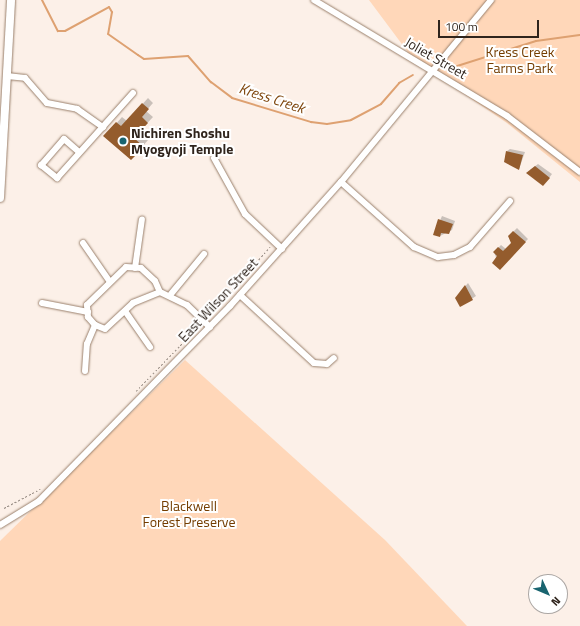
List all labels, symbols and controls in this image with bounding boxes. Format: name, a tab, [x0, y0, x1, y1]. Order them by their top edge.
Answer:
scale bar	[440, 12, 541, 38]
text: 100 m	[445, 17, 478, 36]
street label: Joliet Street	[402, 34, 470, 82]
park label: Kress Creek Farms Park	[486, 44, 554, 76]
water label: Kress Creek	[237, 79, 307, 117]
place label: Nichiren Shoshu Myogyoji Temple	[131, 125, 233, 158]
marker: Nichiren Shoshu Myogyoji Temple	[118, 136, 128, 146]
street label: East Wilson Street	[175, 255, 261, 345]
park label: Blackwell Forest Preserve	[143, 498, 235, 530]
north arrow	[528, 574, 568, 614]
text: N	[548, 593, 564, 610]

